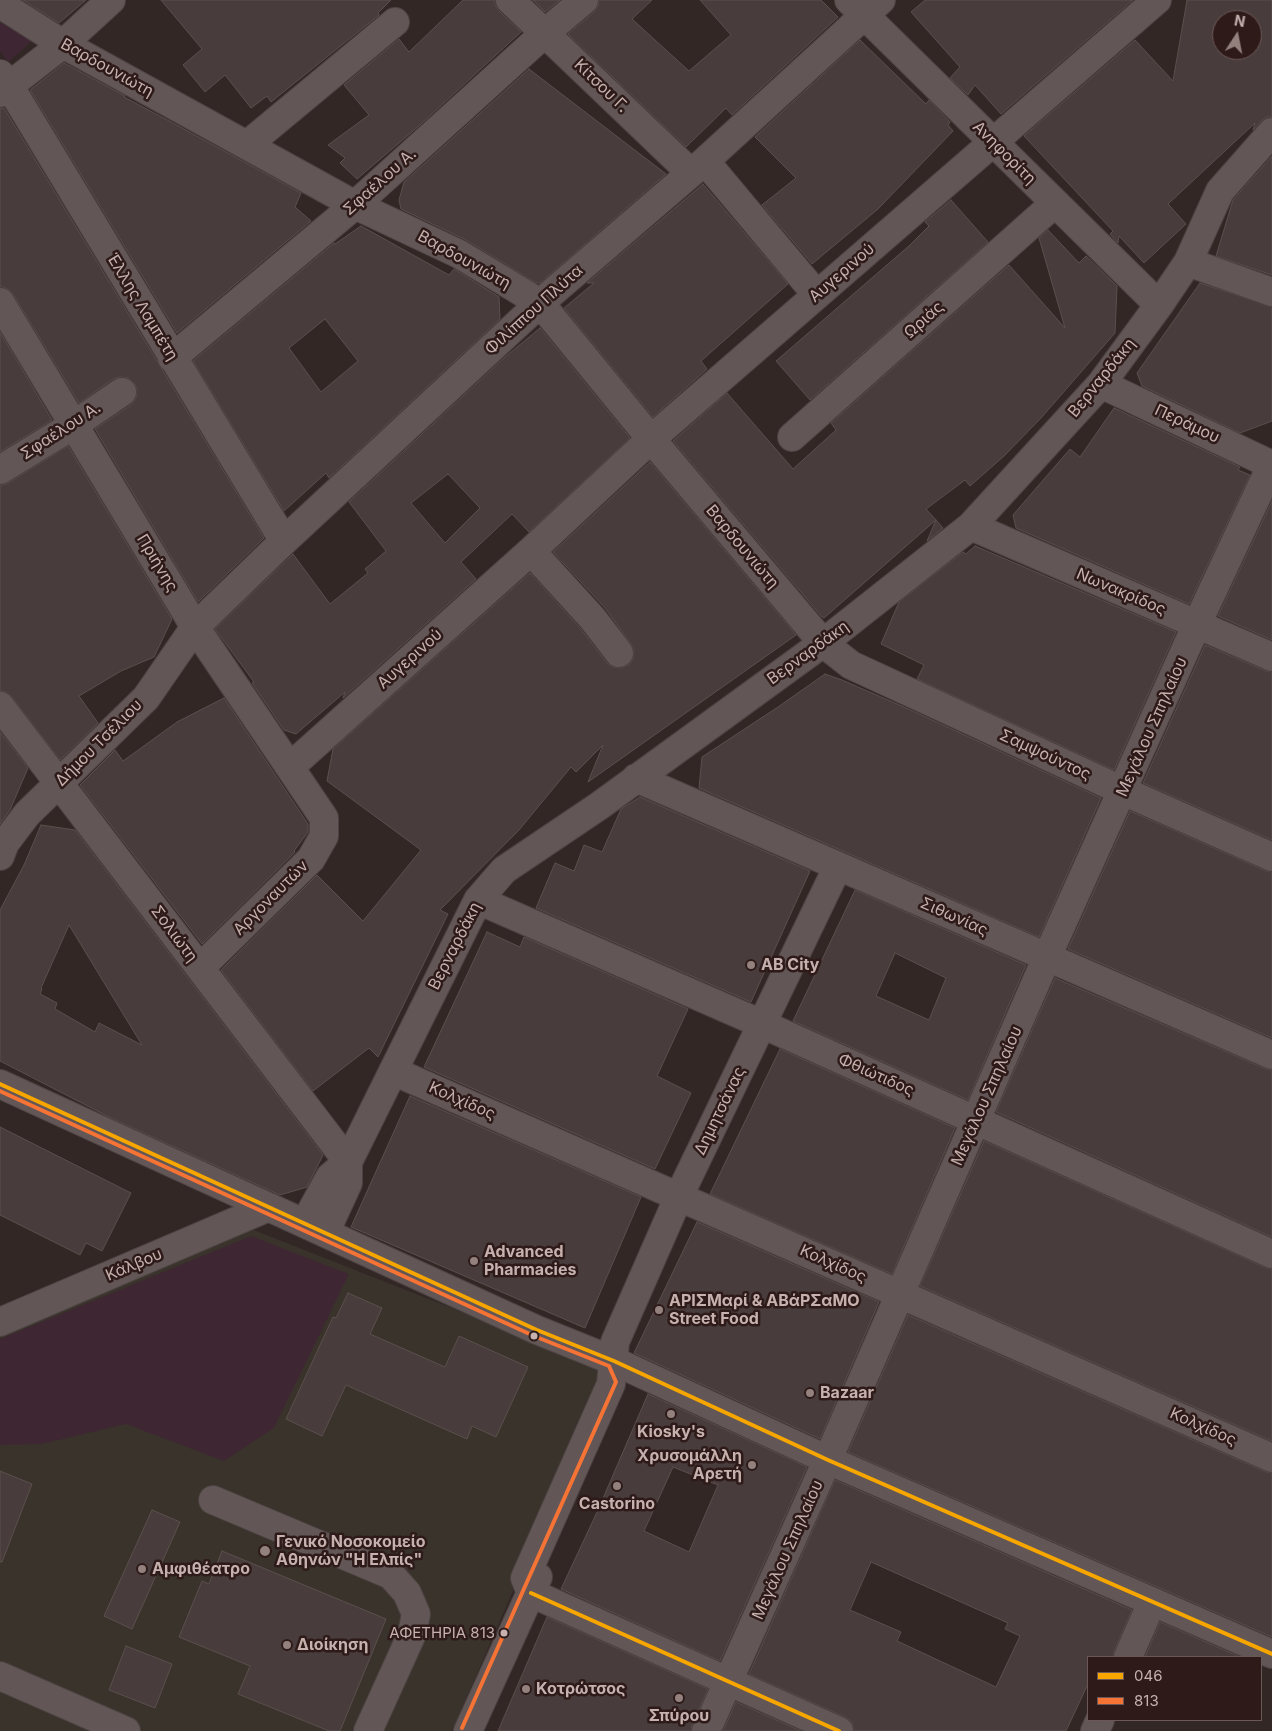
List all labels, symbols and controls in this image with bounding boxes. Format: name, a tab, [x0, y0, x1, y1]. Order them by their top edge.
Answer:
north arrow	[1212, 10, 1262, 60]
text: N	[1233, 11, 1247, 30]
street label: Βαρδουνιώτη	[57, 35, 157, 101]
street label: Κίτσου Γ.	[570, 55, 632, 117]
street label: Ανηφορίτη	[968, 117, 1040, 189]
street label: Σφαέλου Α.	[340, 144, 420, 220]
street label: Βαρδουνιώτη	[414, 227, 514, 293]
street label: Αυγερινού	[805, 239, 879, 307]
street label: Έλλης Λαμπέτη	[102, 250, 182, 364]
street label: Φιλίππου Πλύτα	[481, 261, 587, 359]
street label: Ωριάς	[900, 297, 948, 343]
street label: Βερναρδάκη	[1064, 335, 1140, 421]
street label: Σφαέλου Α.	[18, 398, 104, 464]
street label: Περάμου	[1152, 401, 1222, 447]
street label: Βαρδουνιώτη	[702, 501, 782, 593]
street label: Πριήνης	[132, 531, 182, 595]
street label: Νωνακρίδος	[1073, 565, 1169, 619]
street label: Βερναρδάκη	[764, 617, 852, 689]
street label: Αυγερινού	[374, 625, 446, 693]
street label: Μεγάλου Σπηλαίου	[1113, 654, 1191, 800]
street label: Δήμου Τσέλιου	[52, 696, 146, 790]
street label: Σαμψούντος	[997, 726, 1093, 784]
street label: Αργοναυτών	[230, 857, 312, 939]
street label: Σιθωνίας	[917, 894, 991, 940]
street label: Βερναρδάκη	[425, 899, 485, 993]
street label: Σολιώτη	[147, 902, 201, 966]
place label: ΑΒ City	[761, 955, 819, 975]
marker: ΑΒ City	[745, 959, 757, 971]
street label: Μεγάλου Σπηλαίου	[948, 1023, 1026, 1169]
street label: Φθιώτιδος	[835, 1050, 917, 1100]
street label: Δημητσάνας	[690, 1064, 750, 1158]
street label: Κολχίδος	[426, 1078, 498, 1124]
street label: Κολχίδος	[797, 1241, 869, 1287]
place label: Advanced Pharmacies	[484, 1242, 576, 1280]
street label: Κάλβου	[103, 1245, 165, 1285]
marker: Advanced Pharmacies	[468, 1255, 480, 1267]
place label: ΑΡΙΣΜαρί & ΑΒάΡΣαΜΟ Street Food	[669, 1291, 860, 1329]
marker: ΑΡΙΣΜαρί & ΑΒάΡΣαΜΟ Street Food	[653, 1304, 665, 1316]
unlabelled marker	[529, 1331, 539, 1341]
place label: Bazaar	[820, 1383, 874, 1403]
marker: Bazaar	[804, 1387, 816, 1399]
street label: Κολχίδος	[1167, 1404, 1239, 1450]
marker: Kiosky's	[665, 1408, 677, 1420]
place label: Kiosky's	[637, 1422, 705, 1442]
place label: Χρυσομάλλη Αρετή	[637, 1446, 742, 1484]
marker: Χρυσομάλλη Αρετή	[746, 1459, 758, 1471]
street label: Μεγάλου Σπηλαίου	[749, 1477, 827, 1623]
marker: Castorino	[611, 1480, 623, 1492]
place label: Castorino	[579, 1494, 655, 1514]
place label: Γενικό Νοσοκομείο Αθηνών "Η Ελπίς"	[276, 1532, 426, 1570]
marker: Γενικό Νοσοκομείο Αθηνών "Η Ελπίς"	[258, 1544, 272, 1558]
place label: Αμφιθέατρο	[152, 1559, 250, 1579]
marker: Αμφιθέατρο	[136, 1563, 148, 1575]
place label: ΑΦΕΤΗΡΙΑ 813	[389, 1624, 495, 1642]
marker: ΑΦΕΤΗΡΙΑ 813	[499, 1628, 509, 1638]
place label: Διοίκηση	[297, 1635, 368, 1655]
marker: Διοίκηση	[281, 1639, 293, 1651]
legend	[1087, 1656, 1262, 1721]
text: 046	[1134, 1666, 1162, 1685]
place label: Κοτρώτσος	[536, 1679, 625, 1699]
marker: Κοτρώτσος	[520, 1683, 532, 1695]
text: 813	[1134, 1691, 1159, 1710]
marker: Σπύρου	[673, 1692, 685, 1704]
place label: Σπύρου	[649, 1706, 709, 1726]

